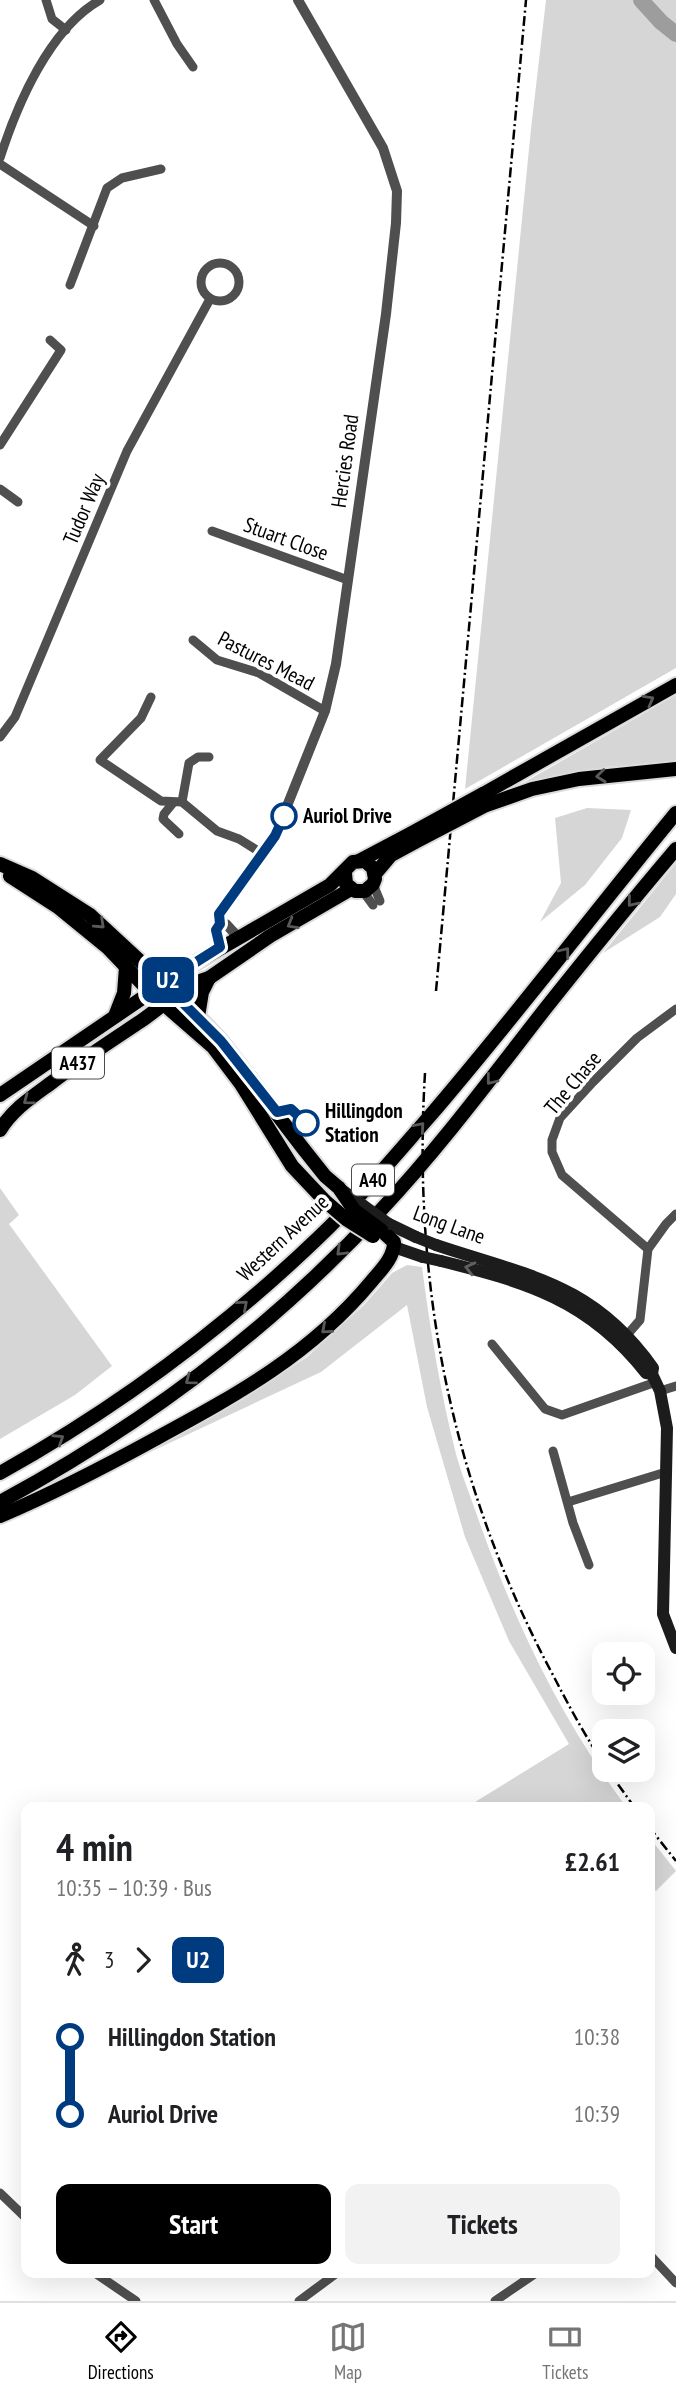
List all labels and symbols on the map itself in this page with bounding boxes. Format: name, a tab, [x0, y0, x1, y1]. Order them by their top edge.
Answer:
street label: Hercies Road	[325, 413, 364, 509]
street label: Tudor Way	[57, 469, 111, 548]
street label: Stuart Close	[240, 511, 332, 566]
street label: Pastures Mead	[213, 625, 319, 696]
one-way arrow	[642, 695, 654, 708]
one-way arrow	[596, 768, 607, 783]
place label: Auriol Drive	[302, 802, 392, 829]
marker: Auriol Drive	[271, 803, 297, 829]
one-way arrow	[628, 894, 641, 906]
one-way arrow	[286, 915, 299, 928]
one-way arrow	[92, 916, 105, 928]
one-way arrow	[557, 947, 570, 959]
line badge: U2	[136, 957, 200, 1003]
street label: The Chase	[538, 1045, 607, 1120]
road number: A437	[52, 1048, 104, 1078]
one-way arrow	[486, 1072, 499, 1085]
one-way arrow	[23, 1091, 36, 1104]
place label: Hillingdon Station	[325, 1097, 403, 1148]
marker: Hillingdon Station	[293, 1110, 319, 1136]
one-way arrow	[412, 1122, 424, 1135]
road number: A40	[352, 1164, 394, 1196]
street label: Western Avenue	[231, 1188, 334, 1287]
street label: Long Lane	[410, 1199, 489, 1250]
one-way arrow	[336, 1242, 349, 1255]
one-way arrow	[465, 1262, 477, 1277]
one-way arrow	[234, 1301, 247, 1313]
one-way arrow	[321, 1321, 334, 1333]
one-way arrow	[186, 1372, 198, 1385]
one-way arrow	[51, 1435, 64, 1448]

